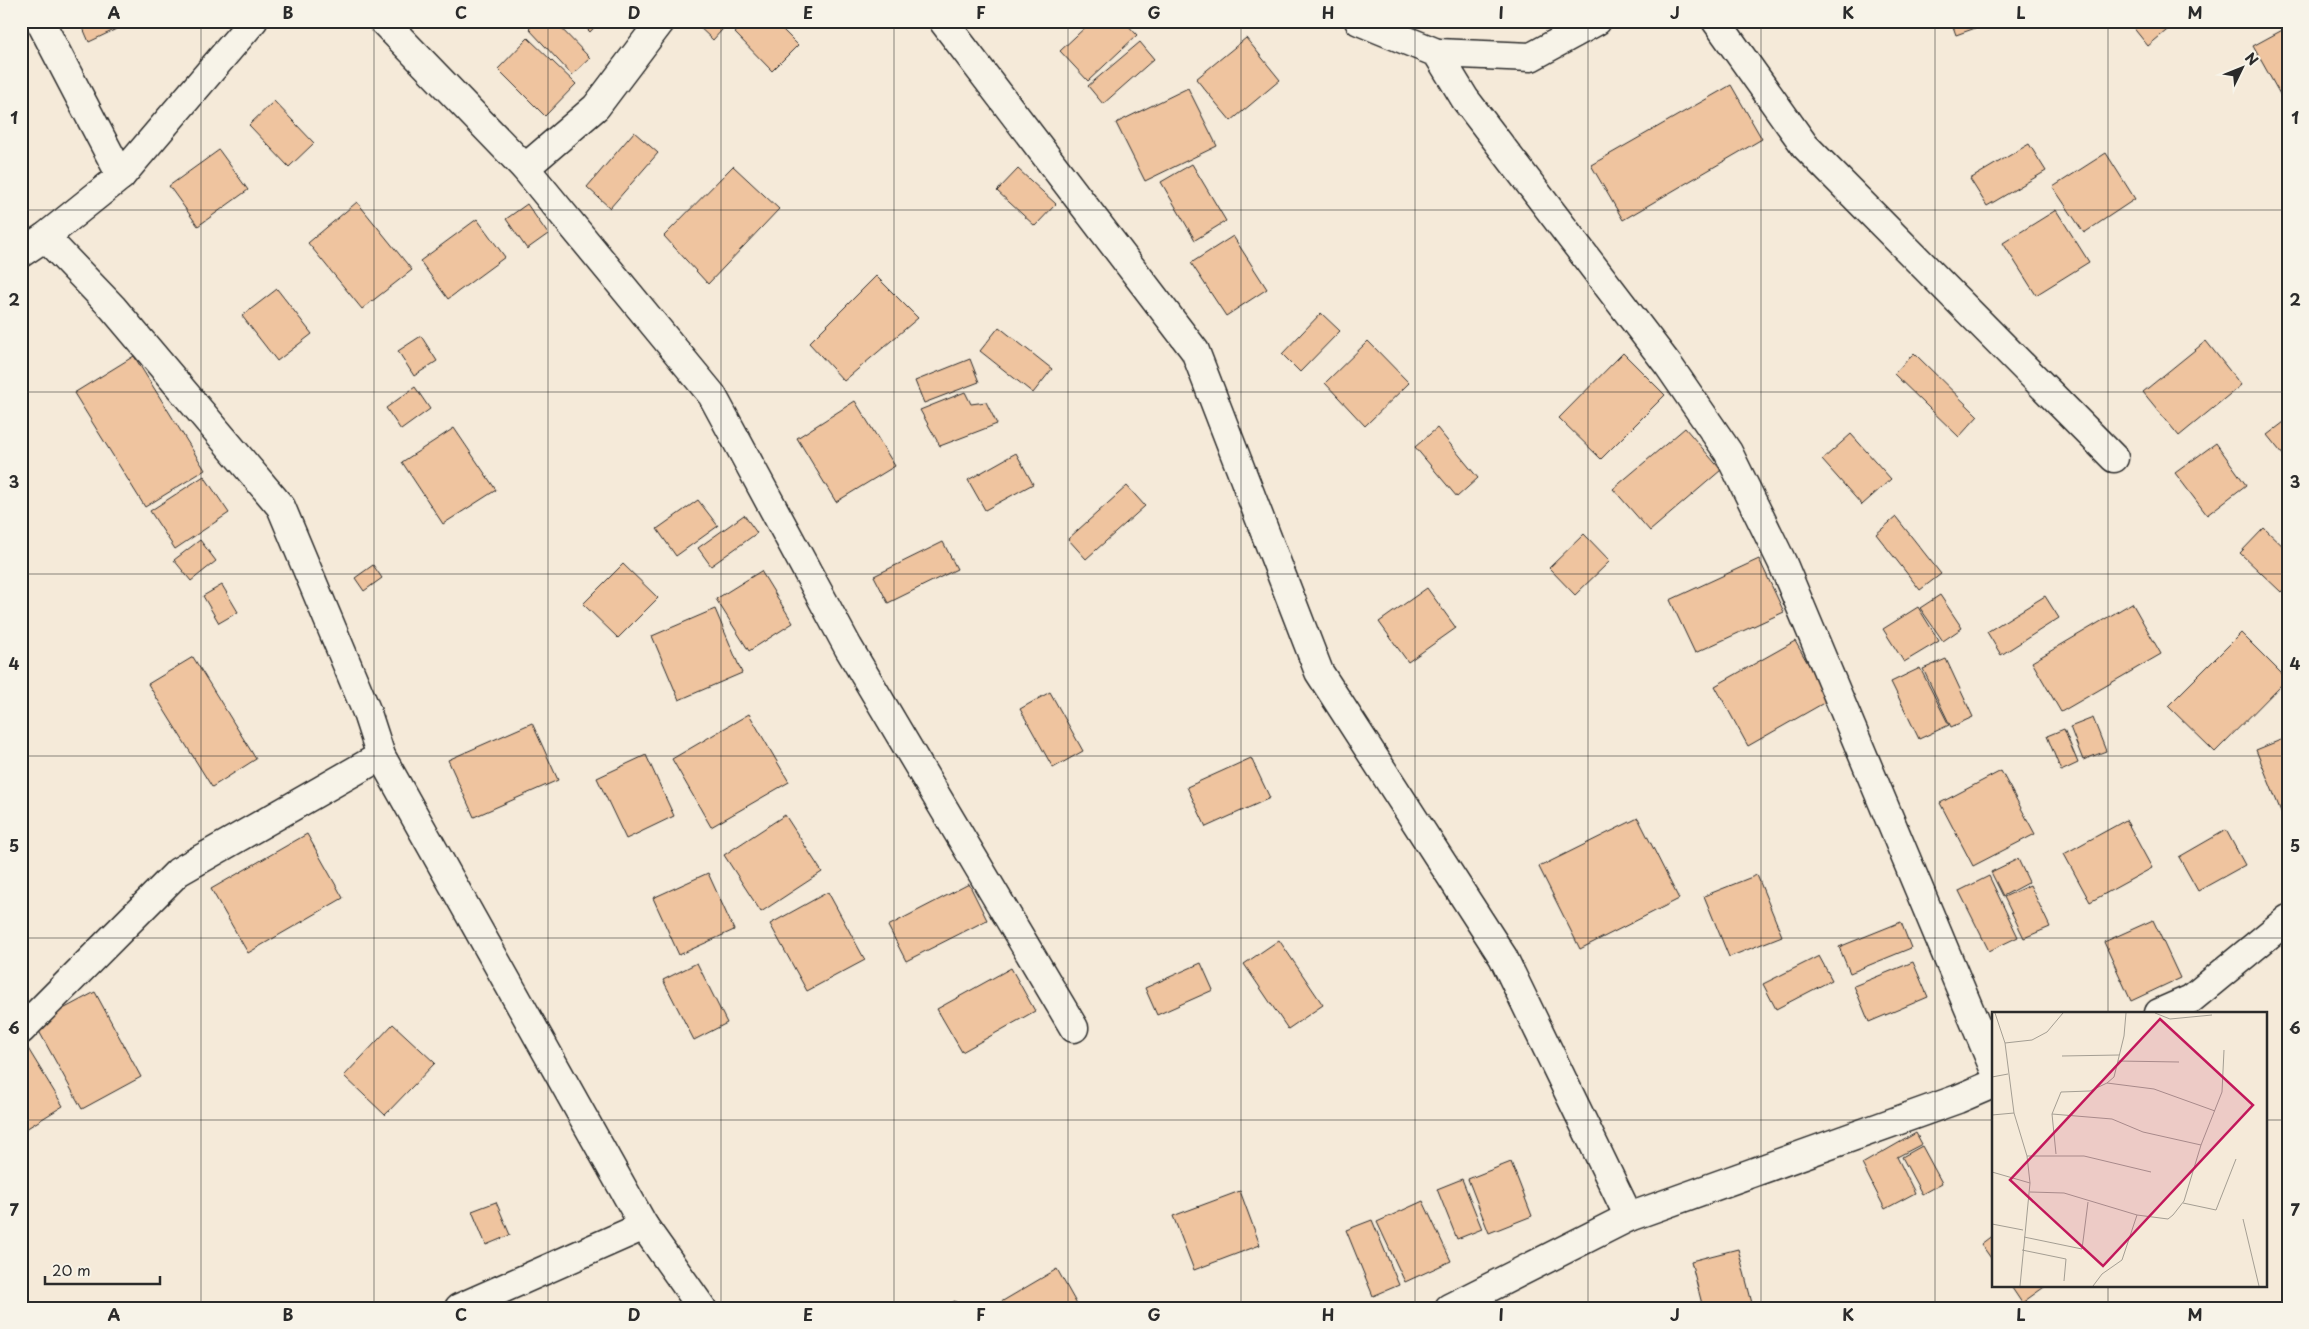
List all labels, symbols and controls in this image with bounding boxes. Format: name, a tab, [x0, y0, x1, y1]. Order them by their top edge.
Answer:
text: A	[108, 0, 121, 24]
text: B	[283, 0, 294, 24]
text: C	[455, 0, 467, 24]
text: D	[628, 0, 640, 24]
text: E	[803, 0, 813, 24]
text: F	[976, 0, 986, 24]
text: G	[1147, 0, 1161, 24]
text: H	[1322, 0, 1334, 24]
text: I	[1498, 0, 1504, 24]
text: J	[1670, 0, 1680, 24]
text: K	[1842, 0, 1854, 24]
text: L	[2016, 0, 2026, 24]
text: M	[2187, 0, 2203, 24]
north arrow	[2216, 42, 2266, 92]
text: N	[2240, 48, 2263, 70]
text: 1	[10, 105, 18, 129]
text: 1	[2291, 105, 2299, 129]
text: 2	[8, 287, 20, 311]
text: 2	[2289, 287, 2301, 311]
text: 3	[9, 469, 19, 493]
text: 3	[2290, 469, 2300, 493]
text: 4	[9, 651, 20, 675]
text: 4	[2290, 651, 2301, 675]
text: 5	[9, 833, 19, 857]
text: 5	[2290, 833, 2300, 857]
inset map	[1992, 1012, 2266, 1286]
text: 6	[8, 1015, 20, 1039]
text: 6	[2289, 1015, 2301, 1039]
text: 7	[9, 1197, 19, 1221]
text: 7	[2290, 1197, 2300, 1221]
scale bar	[45, 1254, 160, 1286]
text: 20 m	[52, 1258, 91, 1281]
text: A	[108, 1302, 121, 1326]
text: B	[283, 1302, 294, 1326]
text: C	[455, 1302, 467, 1326]
text: D	[628, 1302, 640, 1326]
text: E	[803, 1302, 813, 1326]
text: F	[976, 1302, 986, 1326]
text: G	[1147, 1302, 1161, 1326]
text: H	[1322, 1302, 1334, 1326]
text: I	[1498, 1302, 1504, 1326]
text: J	[1670, 1302, 1680, 1326]
text: K	[1842, 1302, 1854, 1326]
text: L	[2016, 1302, 2026, 1326]
text: M	[2187, 1302, 2203, 1326]

